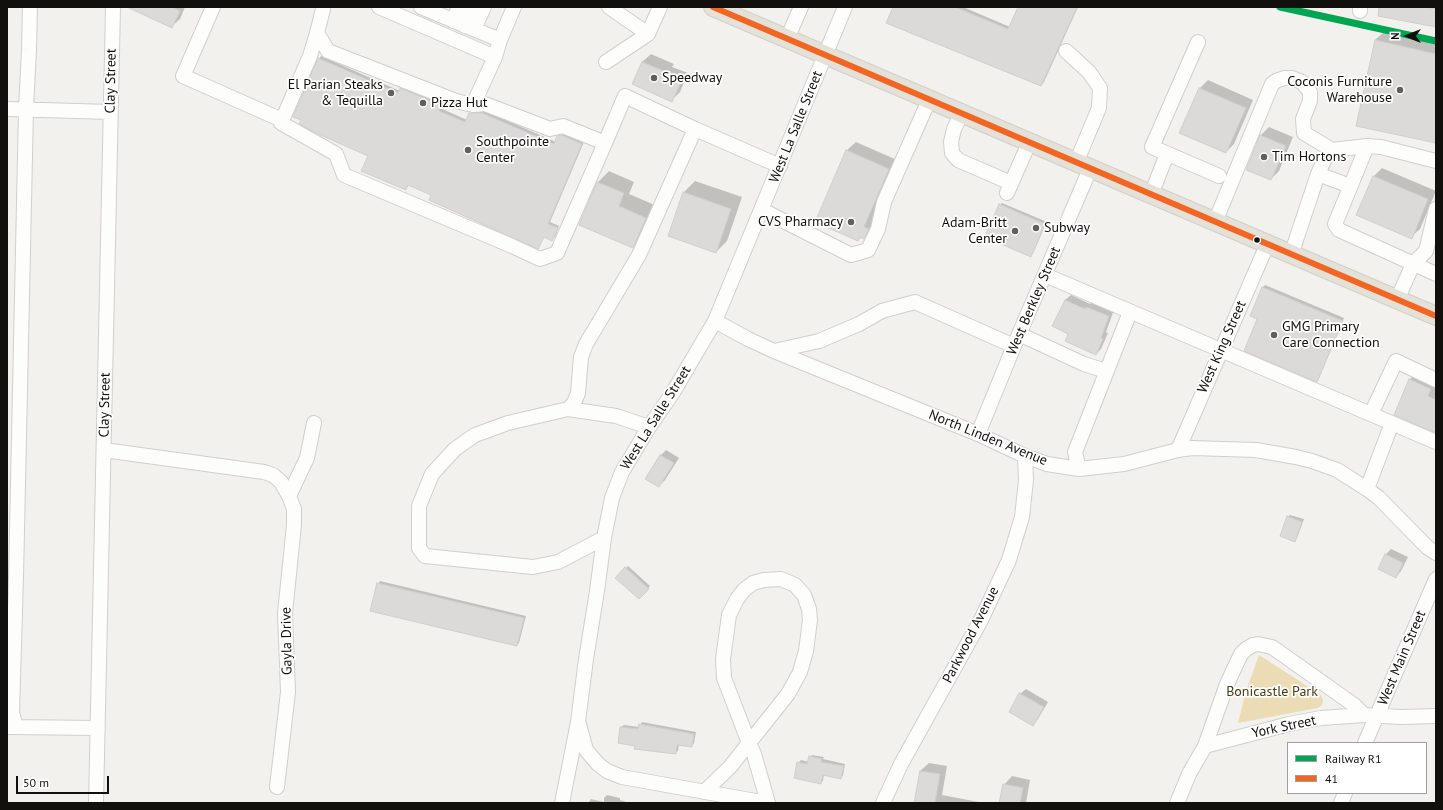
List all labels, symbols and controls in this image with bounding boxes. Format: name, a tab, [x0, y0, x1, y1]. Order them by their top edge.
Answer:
north arrow	[1387, 16, 1427, 56]
text: N	[1388, 32, 1402, 40]
street label: Clay Street	[102, 48, 120, 114]
street label: West La Salle Street	[766, 69, 826, 185]
place label: Speedway	[662, 70, 722, 86]
marker: Speedway	[649, 73, 659, 83]
place label: Coconis Furniture Warehouse	[1287, 74, 1392, 106]
place label: El Parian Steaks & Tequilla	[288, 77, 383, 110]
marker: Coconis Furniture Warehouse	[1395, 85, 1405, 95]
marker: El Parian Steaks & Tequilla	[386, 88, 396, 98]
place label: Pizza Hut	[431, 95, 487, 111]
marker: Pizza Hut	[418, 98, 428, 108]
place label: Southpointe Center	[476, 134, 549, 166]
marker: Southpointe Center	[463, 145, 473, 155]
place label: Tim Hortons	[1272, 149, 1346, 165]
marker: Tim Hortons	[1259, 152, 1269, 162]
place label: CVS Pharmacy	[758, 214, 843, 230]
place label: Adam-Britt Center	[942, 215, 1007, 248]
marker: CVS Pharmacy	[846, 217, 856, 227]
place label: Subway	[1044, 220, 1090, 236]
marker: Subway	[1031, 223, 1041, 233]
marker: Adam-Britt Center	[1010, 226, 1020, 236]
unlabelled marker	[1252, 235, 1262, 245]
street label: West Berkley Street	[1004, 244, 1064, 358]
street label: West King Street	[1194, 298, 1250, 396]
place label: GMG Primary Care Connection	[1282, 319, 1380, 352]
marker: GMG Primary Care Connection	[1269, 330, 1279, 340]
street label: West La Salle Street	[617, 363, 695, 473]
street label: Clay Street	[96, 372, 114, 438]
street label: North Linden Avenue	[926, 406, 1050, 470]
street label: Parkwood Avenue	[939, 584, 1003, 686]
street label: Gayla Drive	[278, 607, 296, 675]
street label: West Main Street	[1374, 608, 1430, 708]
park label: Bonicastle Park	[1226, 684, 1318, 700]
street label: York Street	[1250, 712, 1318, 742]
legend	[1287, 742, 1427, 794]
text: Railway R1	[1325, 751, 1382, 766]
scale bar	[18, 768, 111, 794]
text: 41	[1325, 771, 1338, 786]
text: 50 m	[23, 775, 49, 790]

